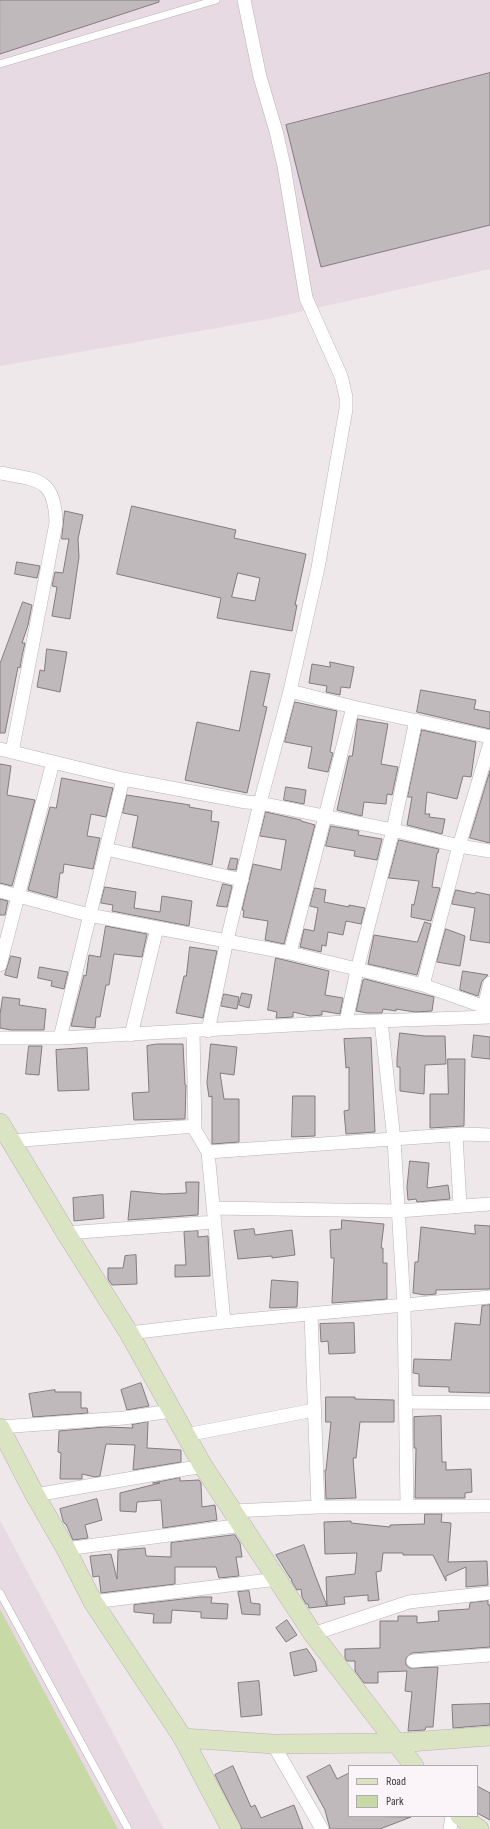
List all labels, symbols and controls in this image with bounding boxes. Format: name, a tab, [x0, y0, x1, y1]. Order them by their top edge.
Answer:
legend	[348, 1765, 478, 1817]
text: Road	[386, 1774, 406, 1789]
text: Park	[386, 1794, 404, 1809]

